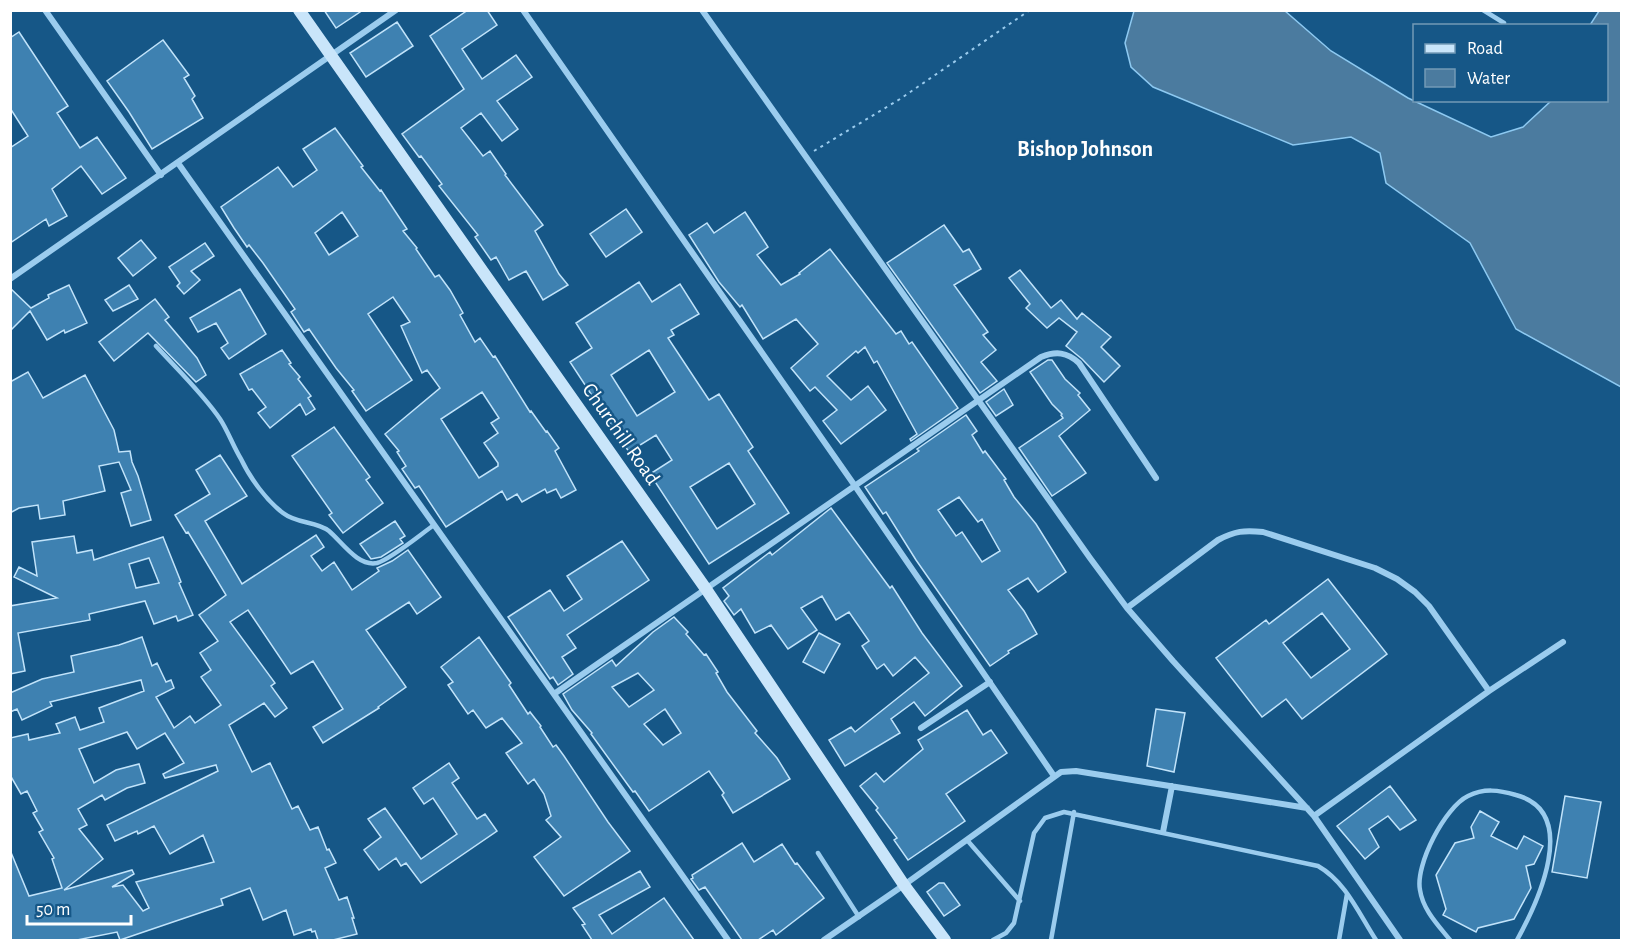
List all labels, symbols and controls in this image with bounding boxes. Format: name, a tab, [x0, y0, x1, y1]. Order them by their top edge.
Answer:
legend	[1413, 24, 1608, 102]
text: Road	[1467, 40, 1503, 58]
text: Water	[1467, 70, 1510, 88]
district label: Bishop Johnson	[1017, 138, 1153, 160]
street label: Churchill Road	[578, 379, 664, 489]
scale bar	[27, 888, 130, 926]
text: 50 m	[36, 901, 70, 919]

